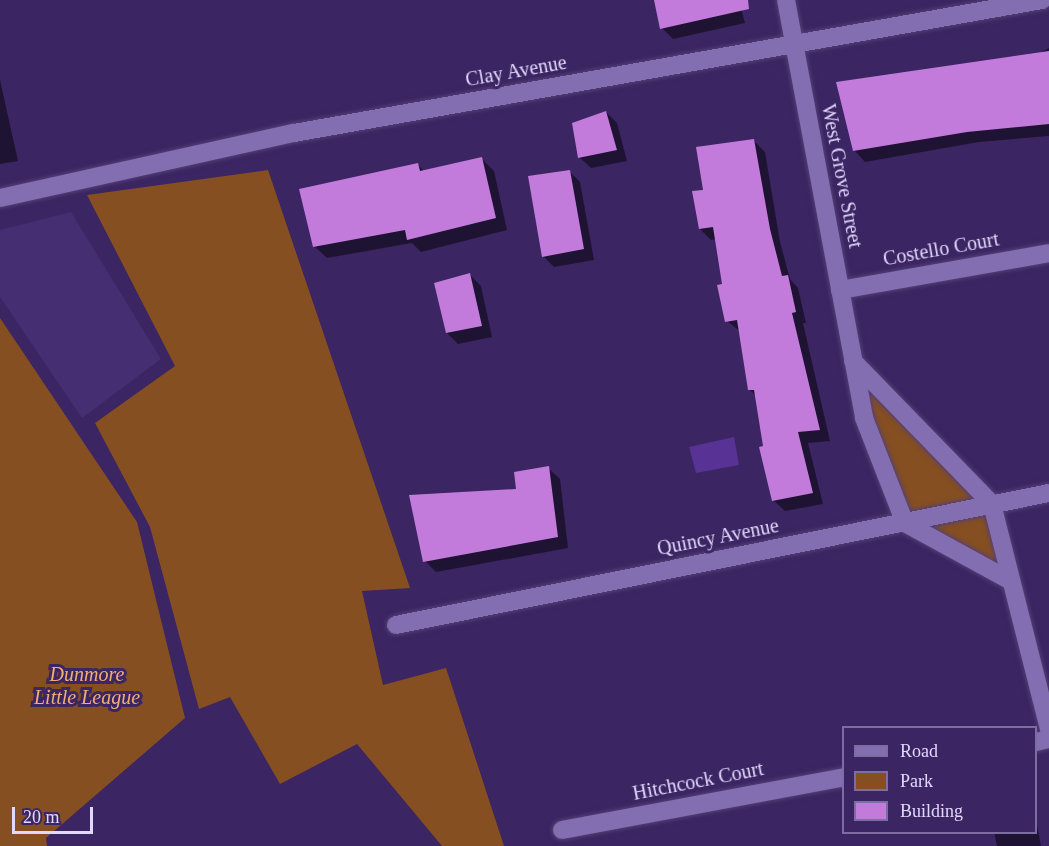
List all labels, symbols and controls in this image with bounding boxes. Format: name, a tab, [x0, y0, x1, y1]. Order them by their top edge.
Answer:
street label: Clay Avenue	[463, 50, 569, 92]
street label: West Grove Street	[816, 102, 868, 250]
street label: Costello Court	[881, 227, 1001, 271]
street label: Quincy Avenue	[655, 513, 781, 561]
park label: Dunmore Little League	[34, 663, 140, 710]
legend	[842, 726, 1037, 834]
text: Road	[900, 741, 938, 761]
street label: Hitchcock Court	[631, 757, 765, 805]
text: Park	[900, 771, 933, 791]
scale bar	[15, 795, 96, 833]
text: Building	[900, 801, 963, 821]
text: 20 m	[23, 807, 60, 827]

